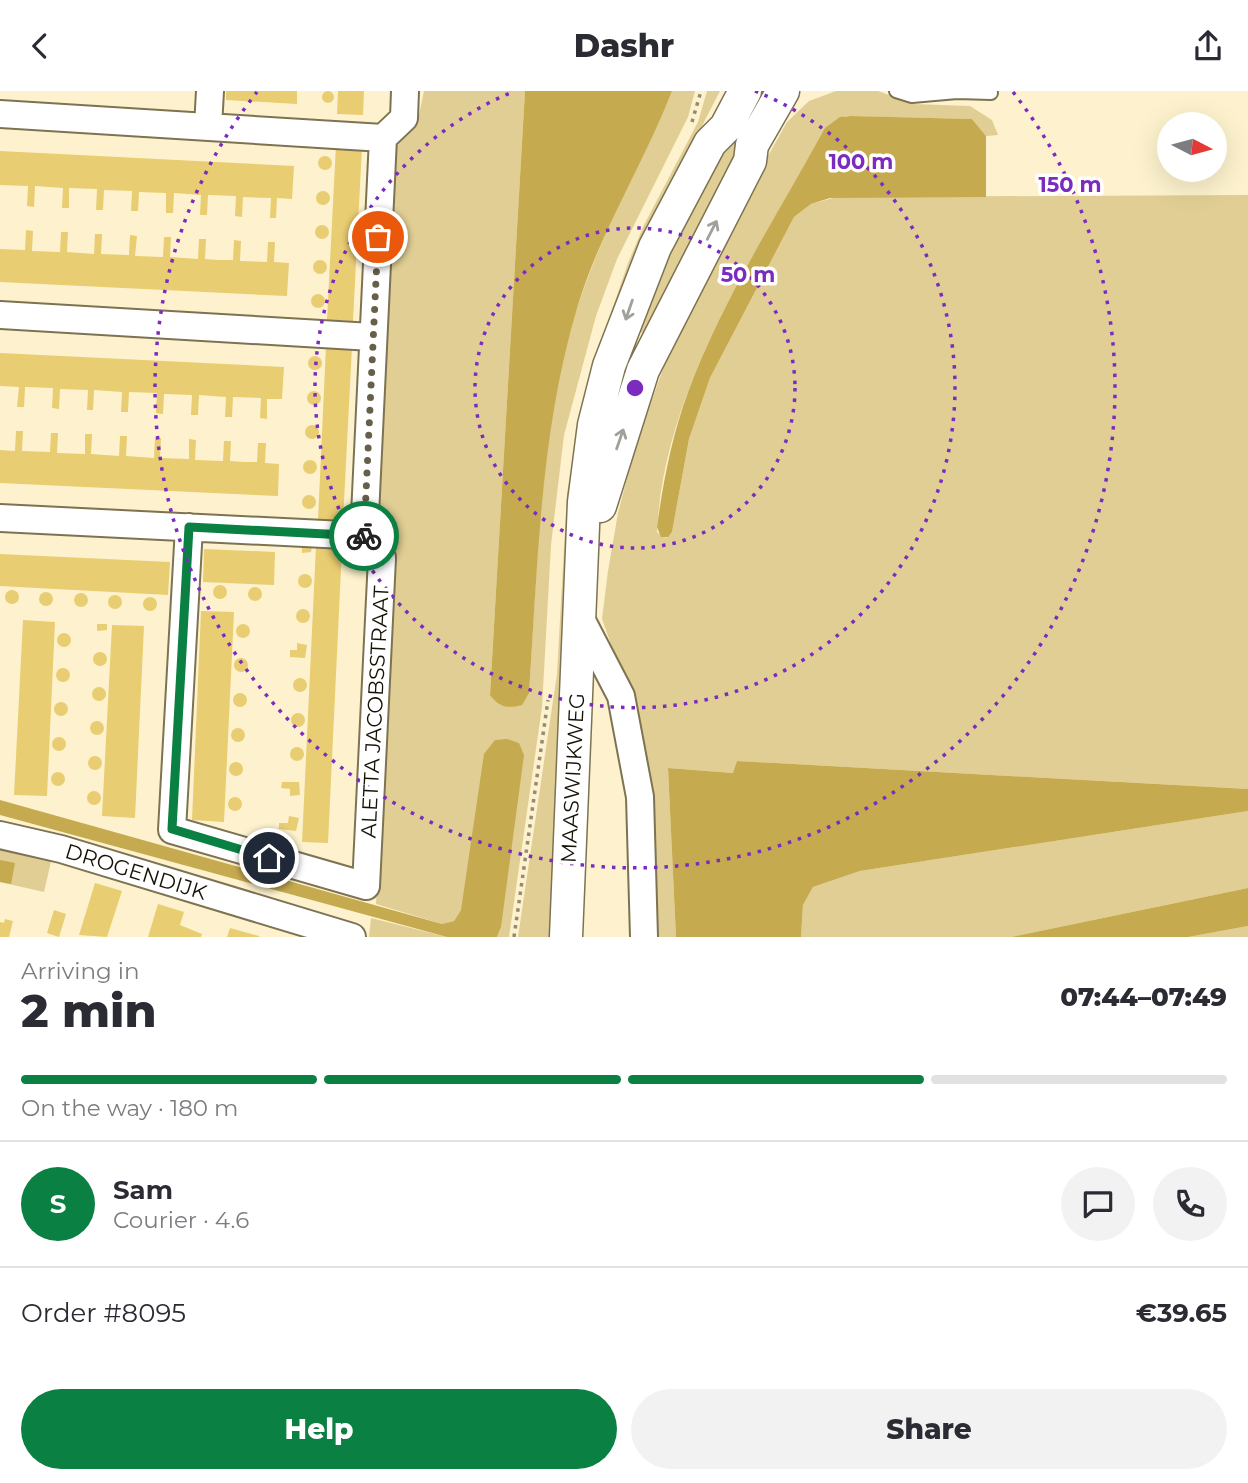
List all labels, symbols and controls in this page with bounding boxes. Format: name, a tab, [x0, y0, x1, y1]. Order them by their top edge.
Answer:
text: Dashr	[574, 26, 674, 65]
icon: back	[21, 27, 59, 65]
icon: share	[1189, 27, 1227, 65]
north arrow	[1157, 112, 1227, 182]
map controls	[1157, 112, 1227, 182]
text: 100 m	[829, 149, 893, 174]
text: 150 m	[1039, 172, 1101, 197]
pin	[348, 207, 408, 267]
icon: bag	[359, 218, 397, 256]
one-way arrow	[706, 220, 720, 241]
text: 50 m	[721, 262, 775, 287]
one-way arrow	[622, 298, 634, 320]
centre of rings	[623, 376, 647, 400]
one-way arrow	[615, 428, 627, 450]
courier	[329, 501, 399, 571]
icon: bike	[345, 517, 383, 555]
street label: ALETTA JACOBSSTRAAT	[355, 585, 394, 839]
street label: MAASWIJKWEG	[556, 692, 589, 864]
pin	[239, 828, 299, 888]
street label: DROGENDIJK	[62, 838, 210, 905]
icon: home	[250, 839, 288, 877]
text: Arriving in	[21, 957, 140, 985]
text: 07:44–07:49	[1060, 981, 1227, 1013]
text: 2 min	[21, 982, 156, 1039]
text: On the way · 180 m	[21, 1094, 239, 1122]
button: chat	[1061, 1167, 1135, 1241]
button: phone	[1153, 1167, 1227, 1241]
text: Sam	[113, 1174, 173, 1206]
text: S	[50, 1188, 66, 1220]
text: Courier · 4.6	[113, 1206, 249, 1234]
text: Order #8095	[21, 1297, 186, 1329]
text: €39.65	[1136, 1297, 1227, 1329]
button: Help	[21, 1389, 617, 1469]
button: Share	[631, 1389, 1227, 1469]

